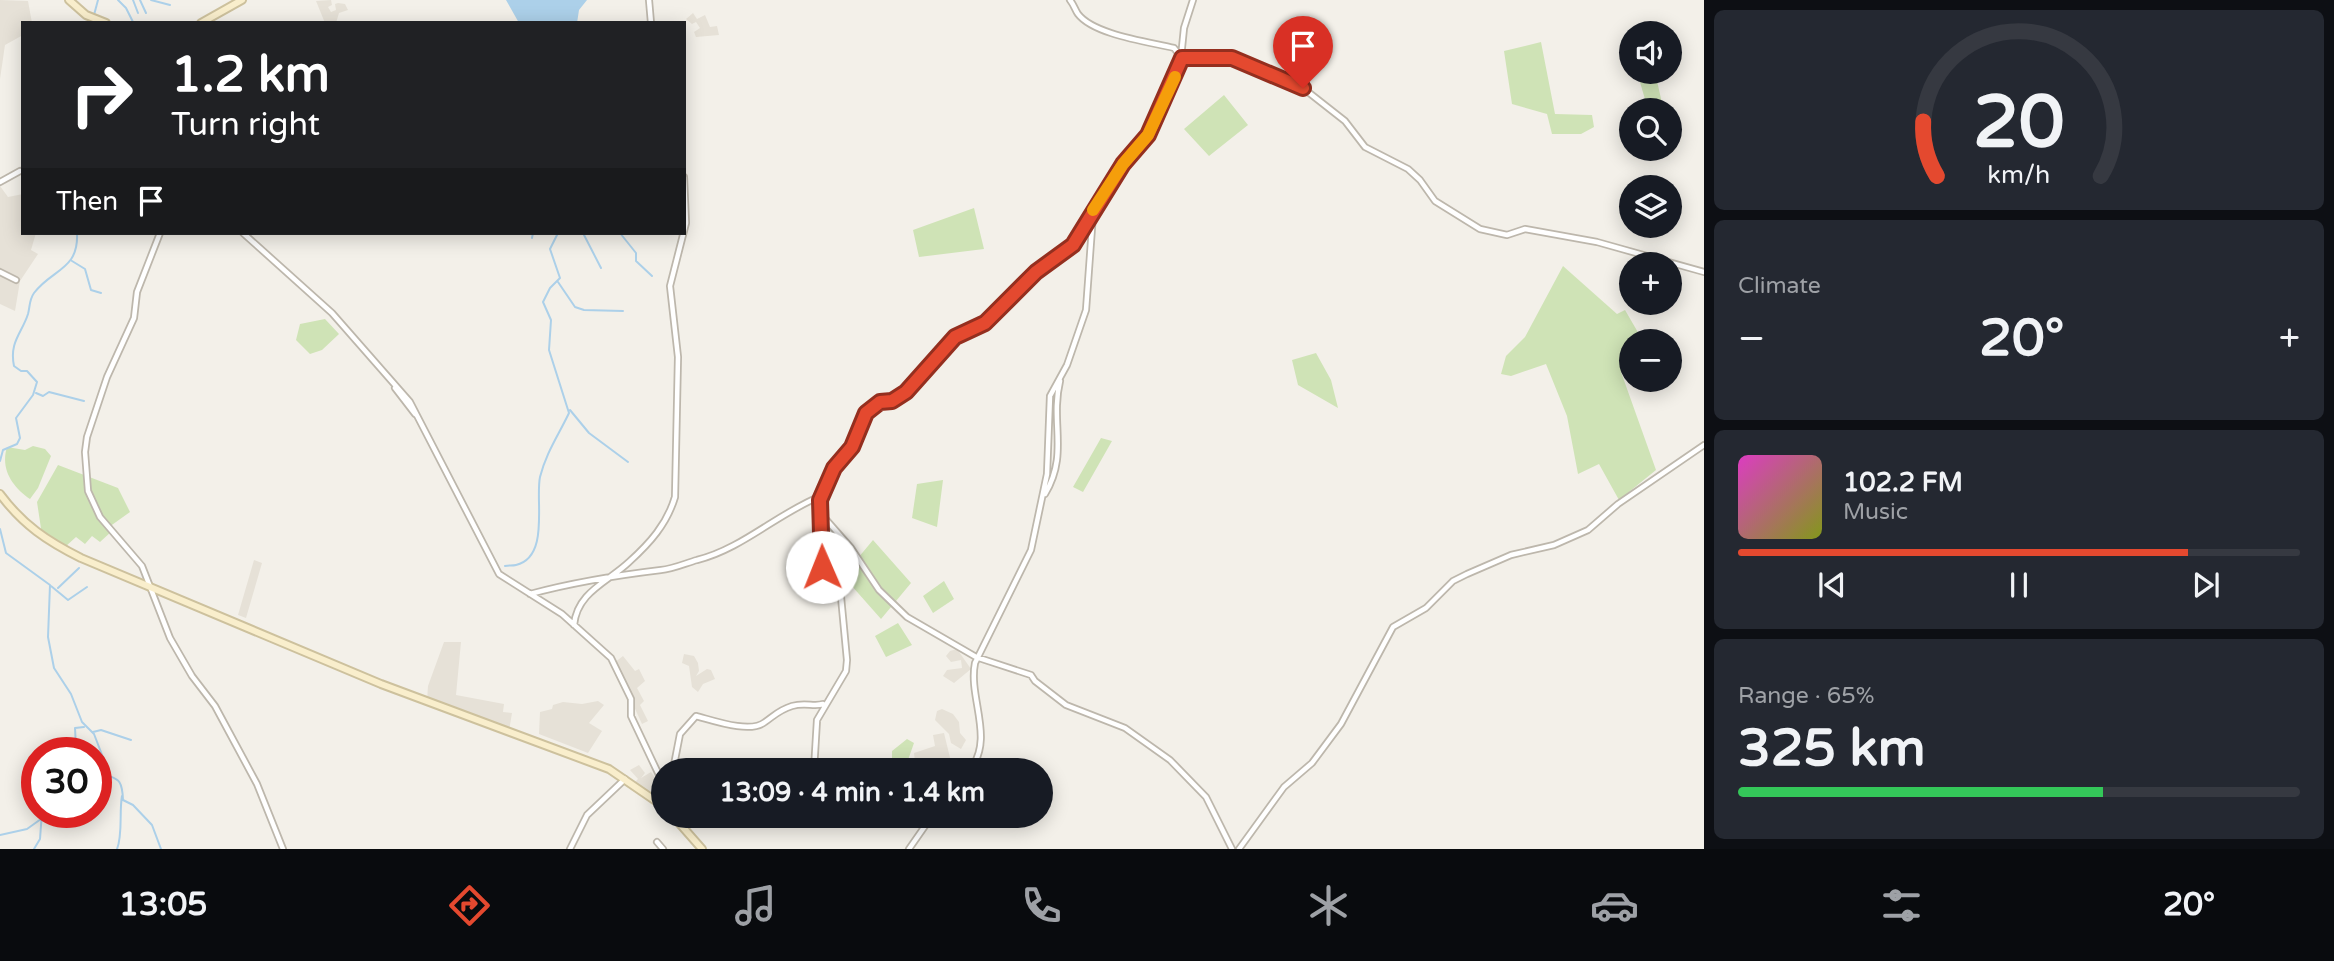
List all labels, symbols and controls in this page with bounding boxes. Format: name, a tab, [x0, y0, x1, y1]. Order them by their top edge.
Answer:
pin	[1273, 16, 1333, 88]
map controls	[1619, 21, 1682, 392]
button: sound	[1619, 21, 1682, 84]
icon: arrive	[1284, 27, 1322, 65]
text: 1.2 km	[171, 46, 330, 105]
icon: right	[56, 49, 147, 140]
text: 20	[1973, 79, 2065, 167]
button: search	[1619, 98, 1682, 161]
text: Turn right	[171, 106, 320, 144]
text: km/h	[1988, 160, 2050, 190]
button: layers	[1619, 175, 1682, 238]
icon: arrive	[132, 182, 170, 220]
text: Then	[56, 186, 118, 217]
button: +	[1619, 252, 1682, 315]
text: Climate	[1738, 272, 1821, 300]
text: 20°	[1979, 307, 2064, 370]
text: −	[1738, 316, 1765, 362]
text: +	[2279, 316, 2300, 362]
button: −	[1619, 329, 1682, 392]
text: 102.2 FM	[1843, 467, 1963, 498]
text: Music	[1843, 498, 1908, 526]
position arrow	[785, 530, 859, 604]
icon: previous	[1813, 566, 1851, 604]
icon: pause	[2000, 566, 2038, 604]
icon: next	[2187, 566, 2225, 604]
text: Range · 65%	[1738, 682, 1874, 710]
text: 325 km	[1738, 717, 1926, 780]
speed limit sign: 30	[21, 737, 112, 828]
text: 13:09 · 4 min · 1.4 km	[719, 777, 985, 808]
icon: directions	[445, 881, 494, 930]
icon: music	[731, 881, 780, 930]
icon: phone	[1017, 881, 1066, 930]
icon: climate	[1304, 881, 1353, 930]
icon: car	[1590, 881, 1639, 930]
icon: filters	[1877, 881, 1926, 930]
text: 13:05	[119, 886, 207, 924]
text: 20°	[2163, 886, 2215, 924]

